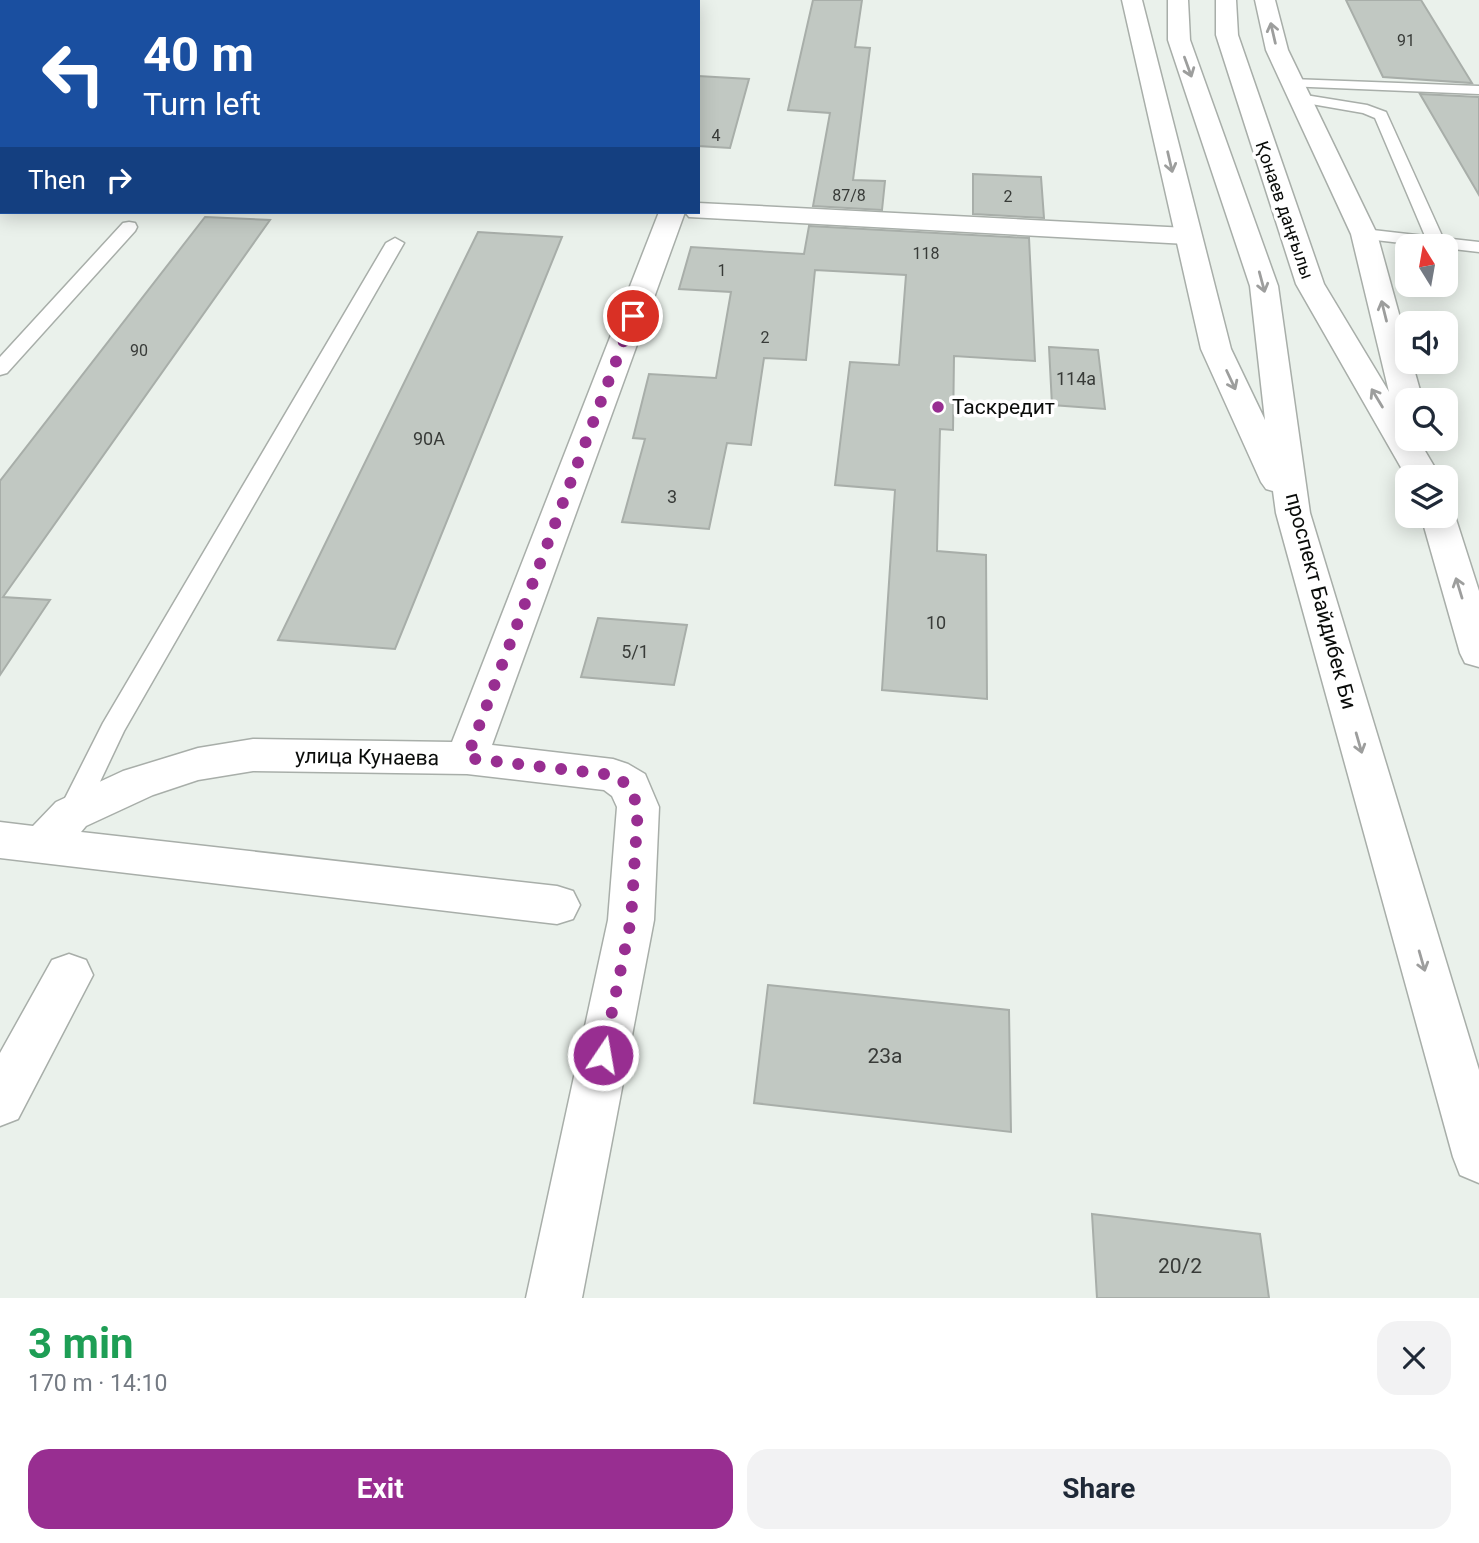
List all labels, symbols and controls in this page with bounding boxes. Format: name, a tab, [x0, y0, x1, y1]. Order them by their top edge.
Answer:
one-way arrow	[1265, 22, 1279, 45]
text: 40 m	[143, 26, 254, 83]
icon: left	[28, 28, 119, 119]
house number: 91	[1397, 31, 1415, 50]
one-way arrow	[1183, 55, 1196, 77]
text: Turn left	[143, 85, 261, 123]
house number: 4	[712, 126, 721, 145]
street label: Қонаев даңғылы	[1252, 138, 1318, 282]
one-way arrow	[1163, 150, 1177, 173]
icon: right	[100, 161, 138, 199]
text: Then	[28, 165, 86, 195]
house number: 87/8	[832, 186, 866, 205]
house number: 2	[1004, 187, 1013, 206]
north arrow	[1395, 234, 1458, 298]
map controls	[1395, 234, 1458, 528]
house number: 118	[913, 244, 939, 263]
house number: 1	[718, 261, 727, 280]
one-way arrow	[1256, 270, 1269, 293]
pin	[603, 286, 663, 346]
icon: arrive	[614, 297, 652, 335]
one-way arrow	[1377, 300, 1390, 323]
button: sound	[1395, 311, 1458, 374]
house number: 2	[761, 328, 770, 347]
house number: 90	[130, 341, 148, 360]
house number: 114а	[1056, 368, 1096, 389]
one-way arrow	[1225, 369, 1238, 390]
one-way arrow	[1370, 388, 1384, 408]
button: search	[1395, 388, 1458, 451]
place label: Таскредит	[952, 395, 1055, 419]
marker: Таскредит	[930, 399, 946, 415]
house number: 90А	[413, 428, 445, 449]
button: layers	[1395, 465, 1458, 528]
house number: 3	[667, 486, 677, 507]
street label: проспект Байдибек Би	[1281, 490, 1361, 712]
one-way arrow	[1452, 577, 1465, 599]
house number: 10	[926, 612, 946, 633]
house number: 5/1	[621, 641, 649, 662]
one-way arrow	[1354, 731, 1367, 753]
street label: улица Кунаева	[295, 744, 439, 770]
one-way arrow	[1417, 950, 1430, 972]
position arrow	[566, 1018, 640, 1092]
house number: 23а	[867, 1044, 903, 1068]
house number: 20/2	[1158, 1254, 1202, 1278]
text: 3 min	[28, 1319, 134, 1368]
button: close	[1377, 1321, 1451, 1395]
text: 170 m · 14:10	[28, 1370, 167, 1397]
button: Exit	[28, 1449, 733, 1529]
button: Share	[747, 1449, 1451, 1529]

